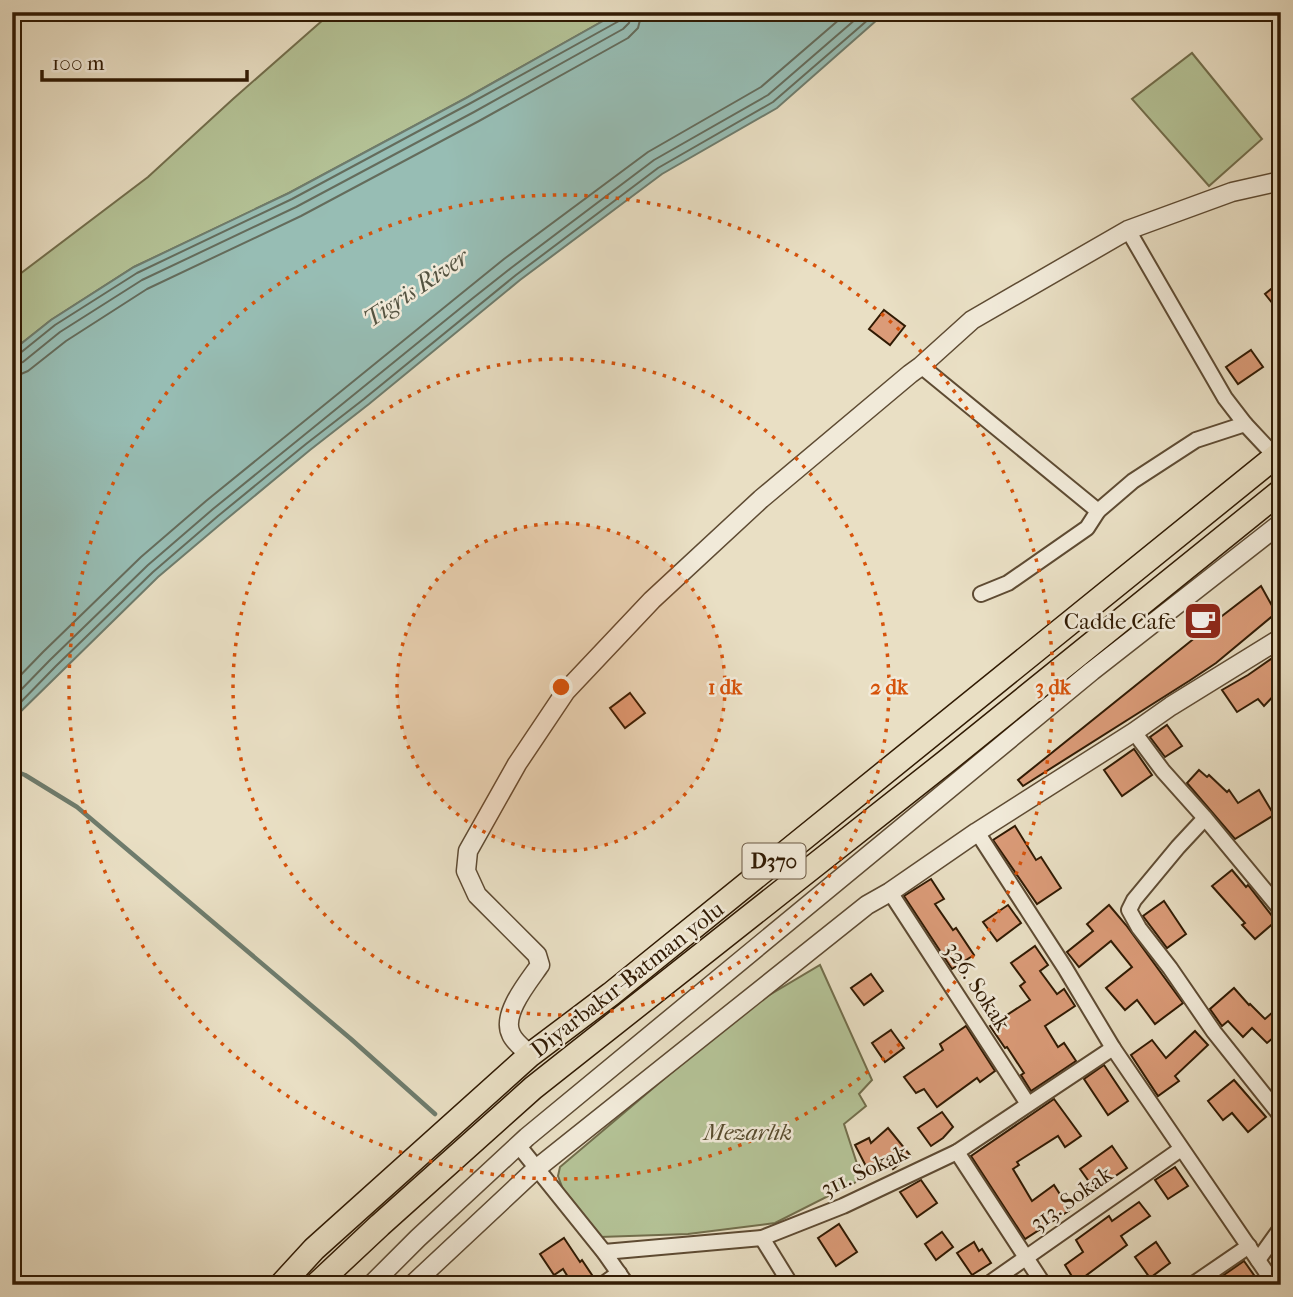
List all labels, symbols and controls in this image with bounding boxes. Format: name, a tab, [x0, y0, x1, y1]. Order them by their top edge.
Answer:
scale bar	[42, 38, 247, 82]
text: 100 m	[52, 51, 105, 75]
water label: Tigris River	[358, 242, 475, 333]
cafe icon: Cadde Cafe	[1182, 600, 1224, 642]
place label: Cadde Cafe	[1064, 608, 1176, 635]
centre of rings	[549, 675, 573, 699]
text: 1 dk	[708, 675, 743, 699]
text: 2 dk	[870, 675, 909, 699]
text: 3 dk	[1035, 675, 1072, 699]
road number: D370	[742, 844, 806, 878]
street label: Diyarbakır-Batman yolu	[525, 896, 729, 1063]
street label: 326. Sokak	[939, 937, 1017, 1037]
park label: Mezarlık	[702, 1119, 792, 1146]
street label: 311. Sokak	[816, 1138, 913, 1202]
street label: 313. Sokak	[1025, 1160, 1119, 1236]

